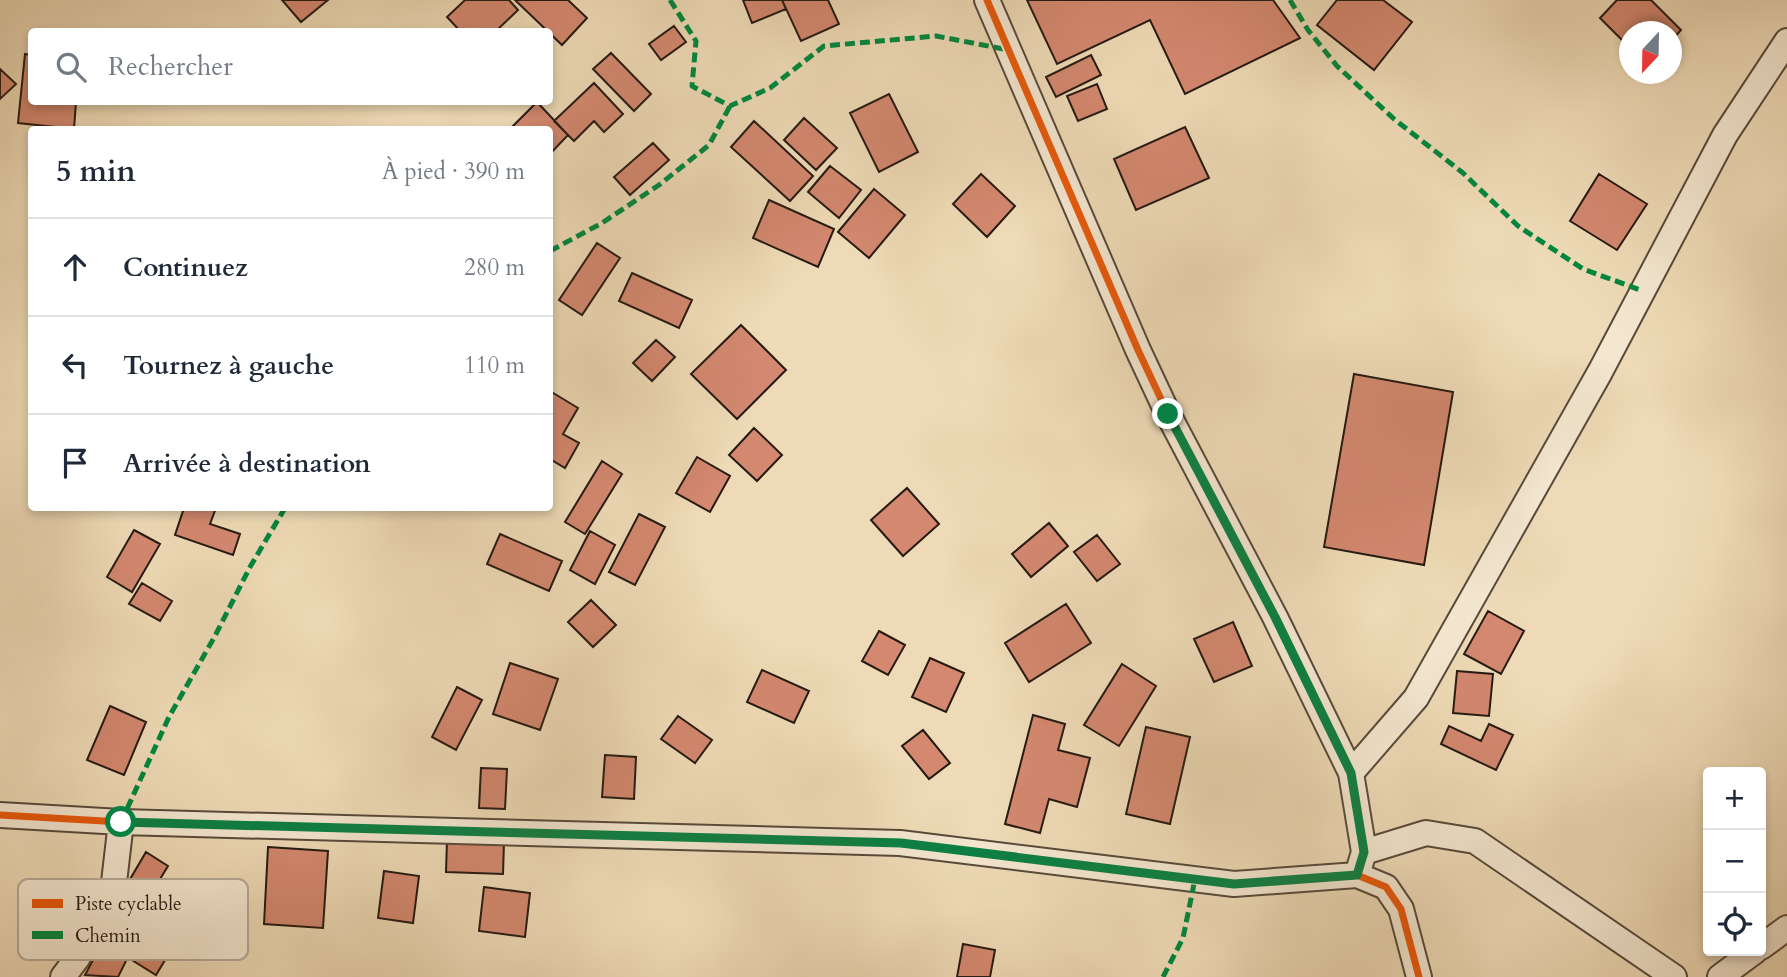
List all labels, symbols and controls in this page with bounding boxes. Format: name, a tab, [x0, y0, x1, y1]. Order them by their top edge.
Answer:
north arrow	[1619, 21, 1682, 84]
search box	[28, 28, 553, 105]
icon: search	[52, 48, 90, 86]
text: Rechercher	[108, 49, 233, 84]
text: 5 min	[56, 151, 136, 192]
text: À pied · 390 m	[382, 156, 525, 187]
icon: ahead	[56, 248, 94, 286]
text: Continuez	[123, 250, 248, 285]
text: 280 m	[464, 252, 525, 283]
icon: left	[56, 346, 94, 384]
text: Tournez à gauche	[123, 348, 334, 383]
text: 110 m	[464, 350, 525, 381]
route end	[1152, 398, 1183, 429]
icon: arrive	[56, 444, 94, 482]
text: Arrivée à destination	[123, 446, 371, 481]
map controls	[1703, 767, 1766, 956]
button: +	[1703, 767, 1766, 830]
route start	[105, 806, 136, 837]
button: −	[1703, 830, 1766, 893]
legend	[18, 879, 248, 960]
text: Piste cyclable	[75, 891, 182, 917]
button: locate	[1703, 893, 1766, 956]
text: Chemin	[75, 923, 141, 949]

